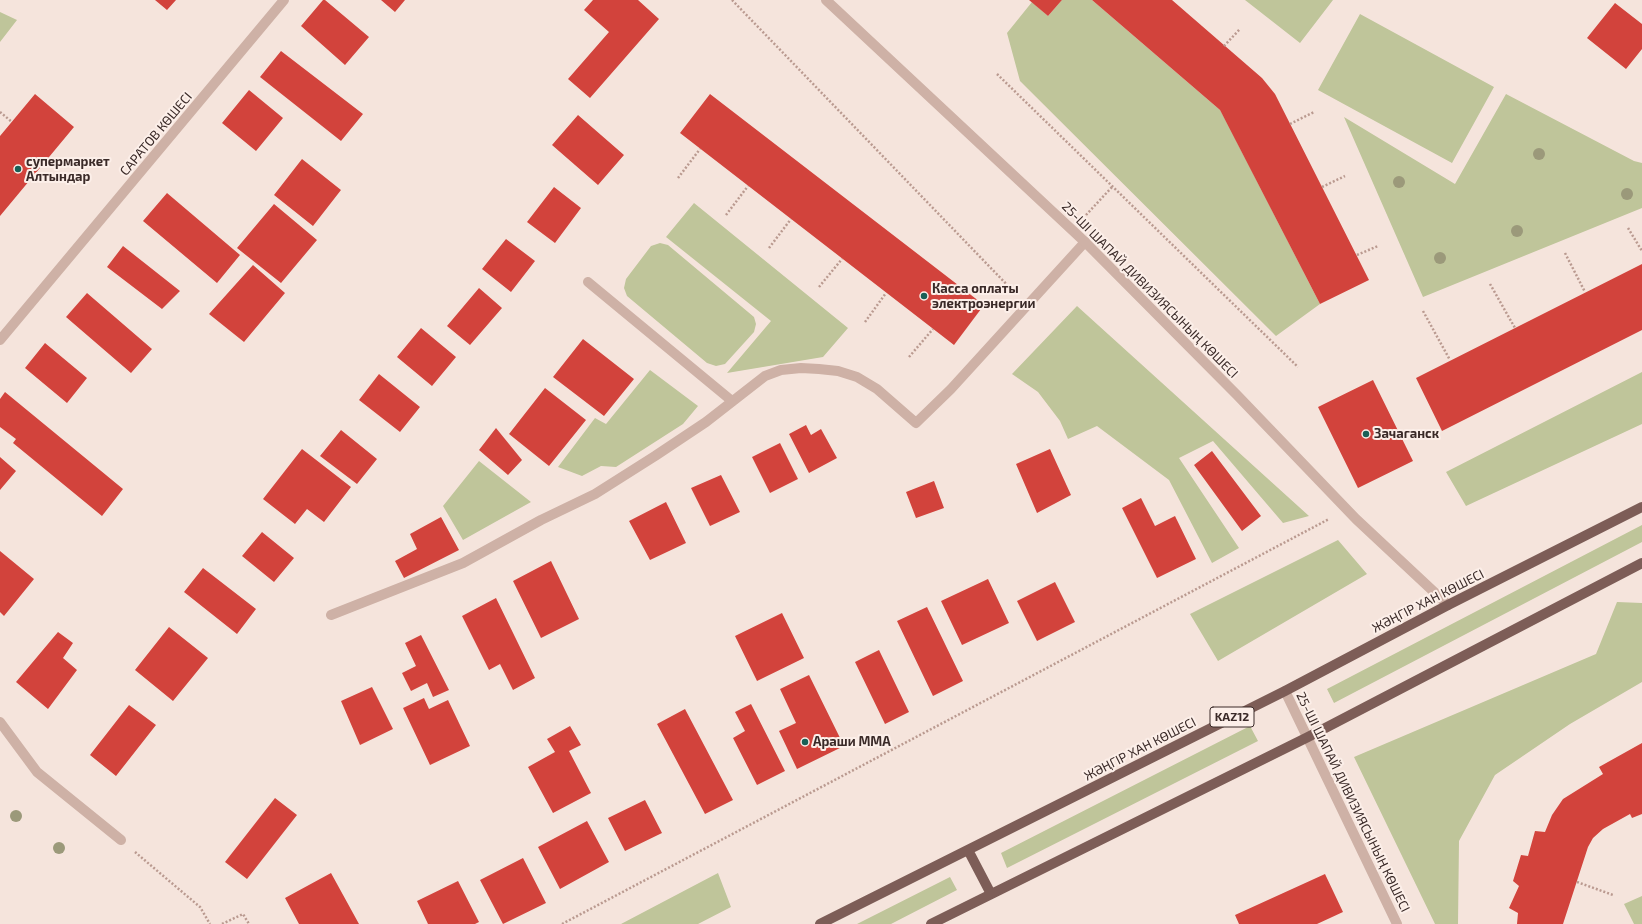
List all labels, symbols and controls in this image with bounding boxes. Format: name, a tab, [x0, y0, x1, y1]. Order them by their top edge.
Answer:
street label: САРАТОВ КӨШЕСІ	[117, 89, 195, 179]
place label: супермаркет Алтындар	[26, 154, 110, 185]
marker: супермаркет Алтындар	[13, 164, 23, 174]
street label: 25-ШІ ШАПАЙ ДИВИЗИЯСЫНЫҢ КӨШЕСІ	[1059, 199, 1241, 381]
place label: Касса оплаты электроэнергии	[932, 281, 1035, 312]
marker: Касса оплаты электроэнергии	[919, 291, 929, 301]
place label: Зачаганск	[1374, 426, 1439, 442]
marker: Зачаганск	[1361, 429, 1371, 439]
street label: ЖӘҢГІР ХАН КӨШЕСІ	[1369, 566, 1487, 636]
street label: 25-ШІ ШАПАЙ ДИВИЗИЯСЫНЫҢ КӨШЕСІ	[1293, 689, 1413, 915]
road number: KAZ12	[1210, 707, 1254, 727]
street label: ЖӘҢГІР ХАН КӨШЕСІ	[1081, 714, 1199, 784]
place label: Араши ММА	[813, 734, 891, 750]
marker: Араши ММА	[800, 737, 810, 747]

